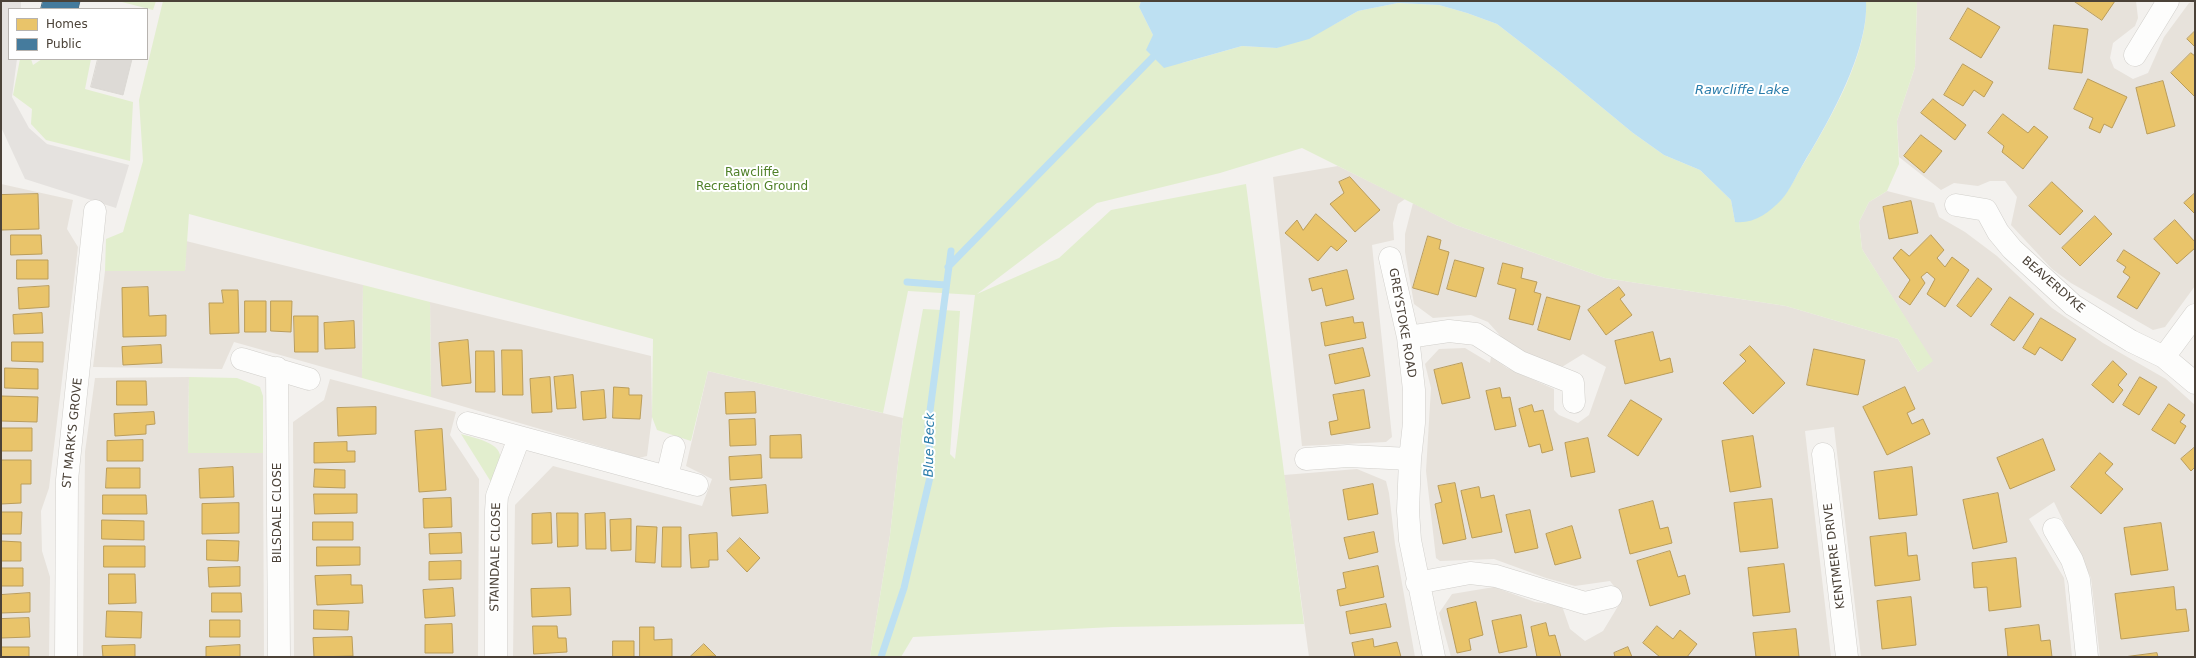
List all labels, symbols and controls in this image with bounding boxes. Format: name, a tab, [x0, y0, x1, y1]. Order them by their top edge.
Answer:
legend	[8, 8, 148, 60]
text: Homes	[46, 17, 88, 31]
text: Public	[46, 37, 82, 51]
water label: Rawcliffe Lake	[1695, 83, 1789, 99]
park label: Rawcliffe Recreation Ground	[696, 166, 808, 194]
street label: BEAVERDYKE	[2019, 254, 2087, 316]
street label: GREYSTOKE ROAD	[1385, 267, 1419, 379]
street label: ST MARK'S GROVE	[60, 377, 86, 489]
water label: Blue Beck	[922, 413, 938, 477]
street label: BILSDALE CLOSE	[271, 463, 285, 563]
street label: STAINDALE CLOSE	[488, 502, 504, 612]
street label: KENTMERE DRIVE	[1821, 502, 1849, 610]

